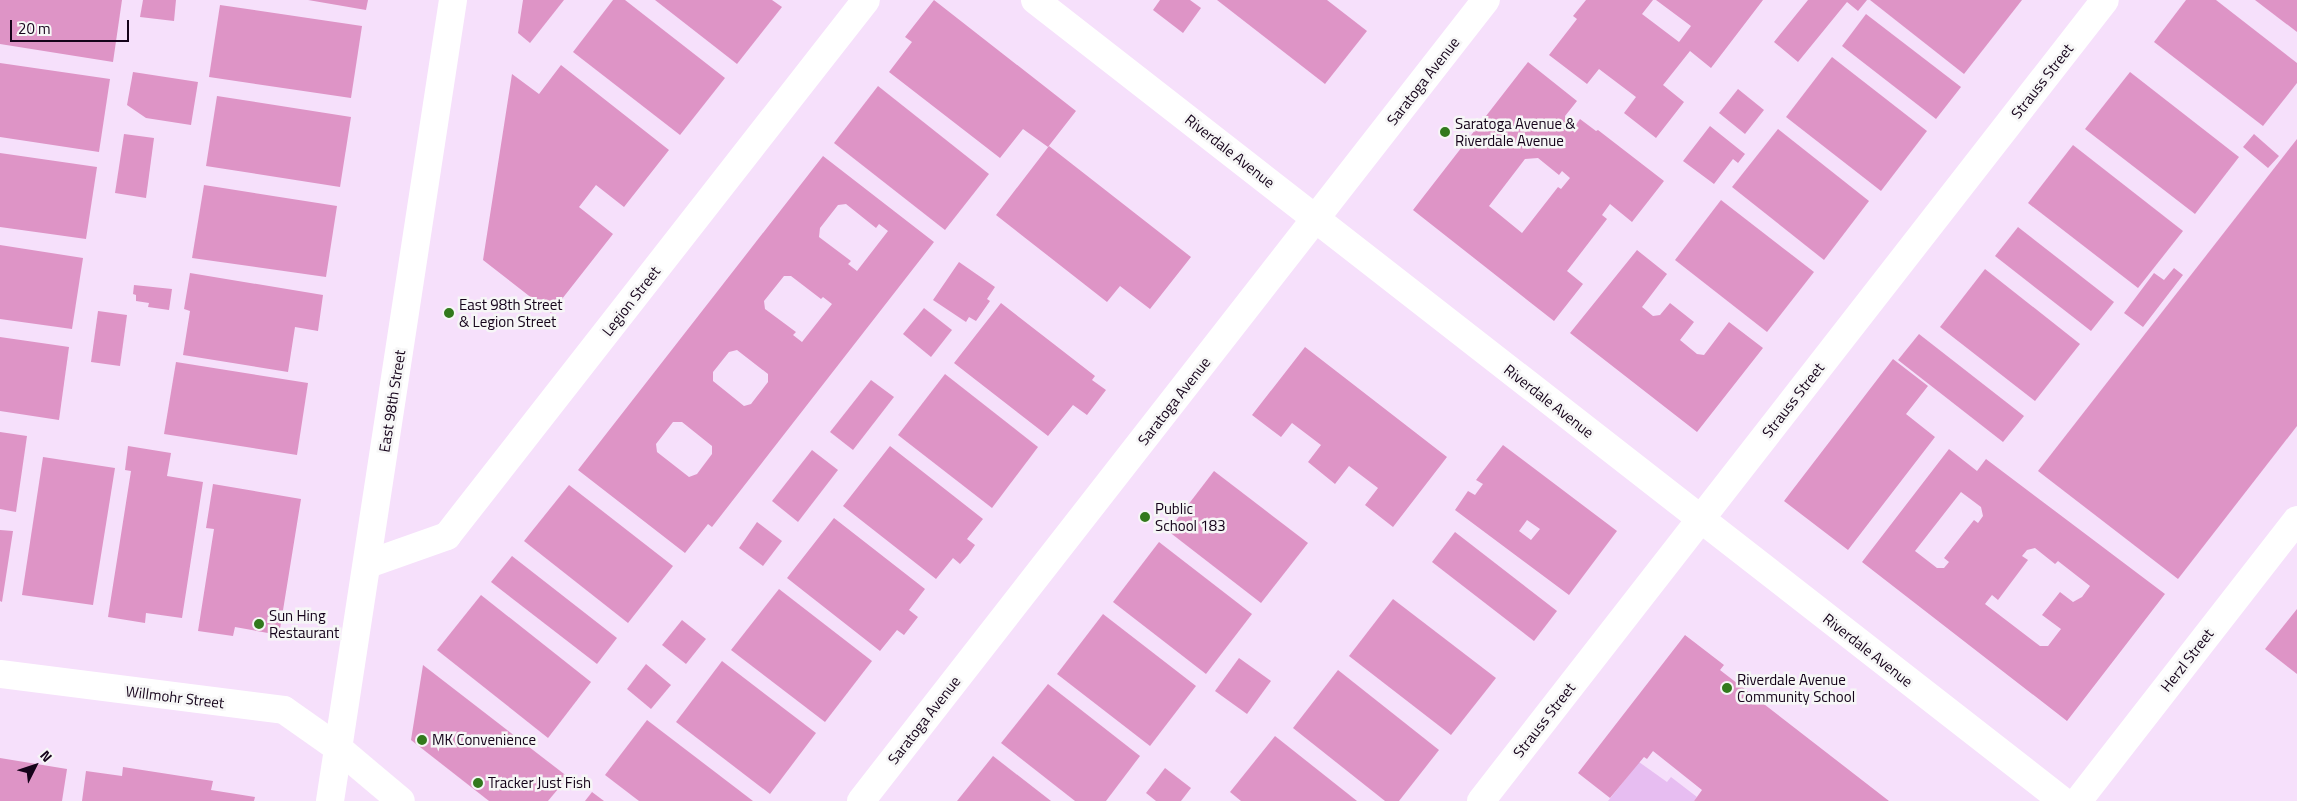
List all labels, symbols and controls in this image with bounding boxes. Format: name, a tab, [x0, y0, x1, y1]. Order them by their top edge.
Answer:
scale bar	[12, 10, 131, 42]
text: 20 m	[18, 17, 51, 40]
street label: Saratoga Avenue	[1383, 33, 1463, 129]
street label: Strauss Street	[2007, 40, 2077, 122]
street label: Riverdale Avenue	[1182, 110, 1278, 192]
place label: Saratoga Avenue & Riverdale Avenue	[1455, 114, 1576, 149]
marker: Saratoga Avenue & Riverdale Avenue	[1439, 126, 1451, 138]
street label: Legion Street	[598, 263, 664, 339]
place label: East 98th Street & Legion Street	[459, 295, 562, 330]
marker: East 98th Street & Legion Street	[443, 307, 455, 319]
street label: East 98th Street	[375, 349, 409, 453]
street label: Saratoga Avenue	[1134, 353, 1214, 449]
street label: Strauss Street	[1758, 359, 1828, 441]
street label: Riverdale Avenue	[1501, 360, 1597, 442]
place label: Public School 183	[1155, 499, 1226, 534]
marker: Public School 183	[1139, 511, 1151, 523]
place label: Sun Hing Restaurant	[269, 606, 339, 641]
street label: Riverdale Avenue	[1820, 609, 1916, 691]
marker: Sun Hing Restaurant	[253, 618, 265, 630]
street label: Herzl Street	[2157, 625, 2217, 695]
place label: Riverdale Avenue Community School	[1737, 670, 1855, 705]
street label: Saratoga Avenue	[884, 672, 964, 768]
street label: Strauss Street	[1509, 679, 1579, 761]
street label: Willmohr Street	[125, 682, 225, 712]
marker: Riverdale Avenue Community School	[1721, 682, 1733, 694]
place label: MK Convenience	[432, 731, 536, 749]
marker: MK Convenience	[416, 734, 428, 746]
north arrow	[10, 741, 60, 791]
text: N	[36, 745, 58, 766]
place label: Tracker Just Fish	[488, 774, 591, 792]
marker: Tracker Just Fish	[472, 777, 484, 789]

